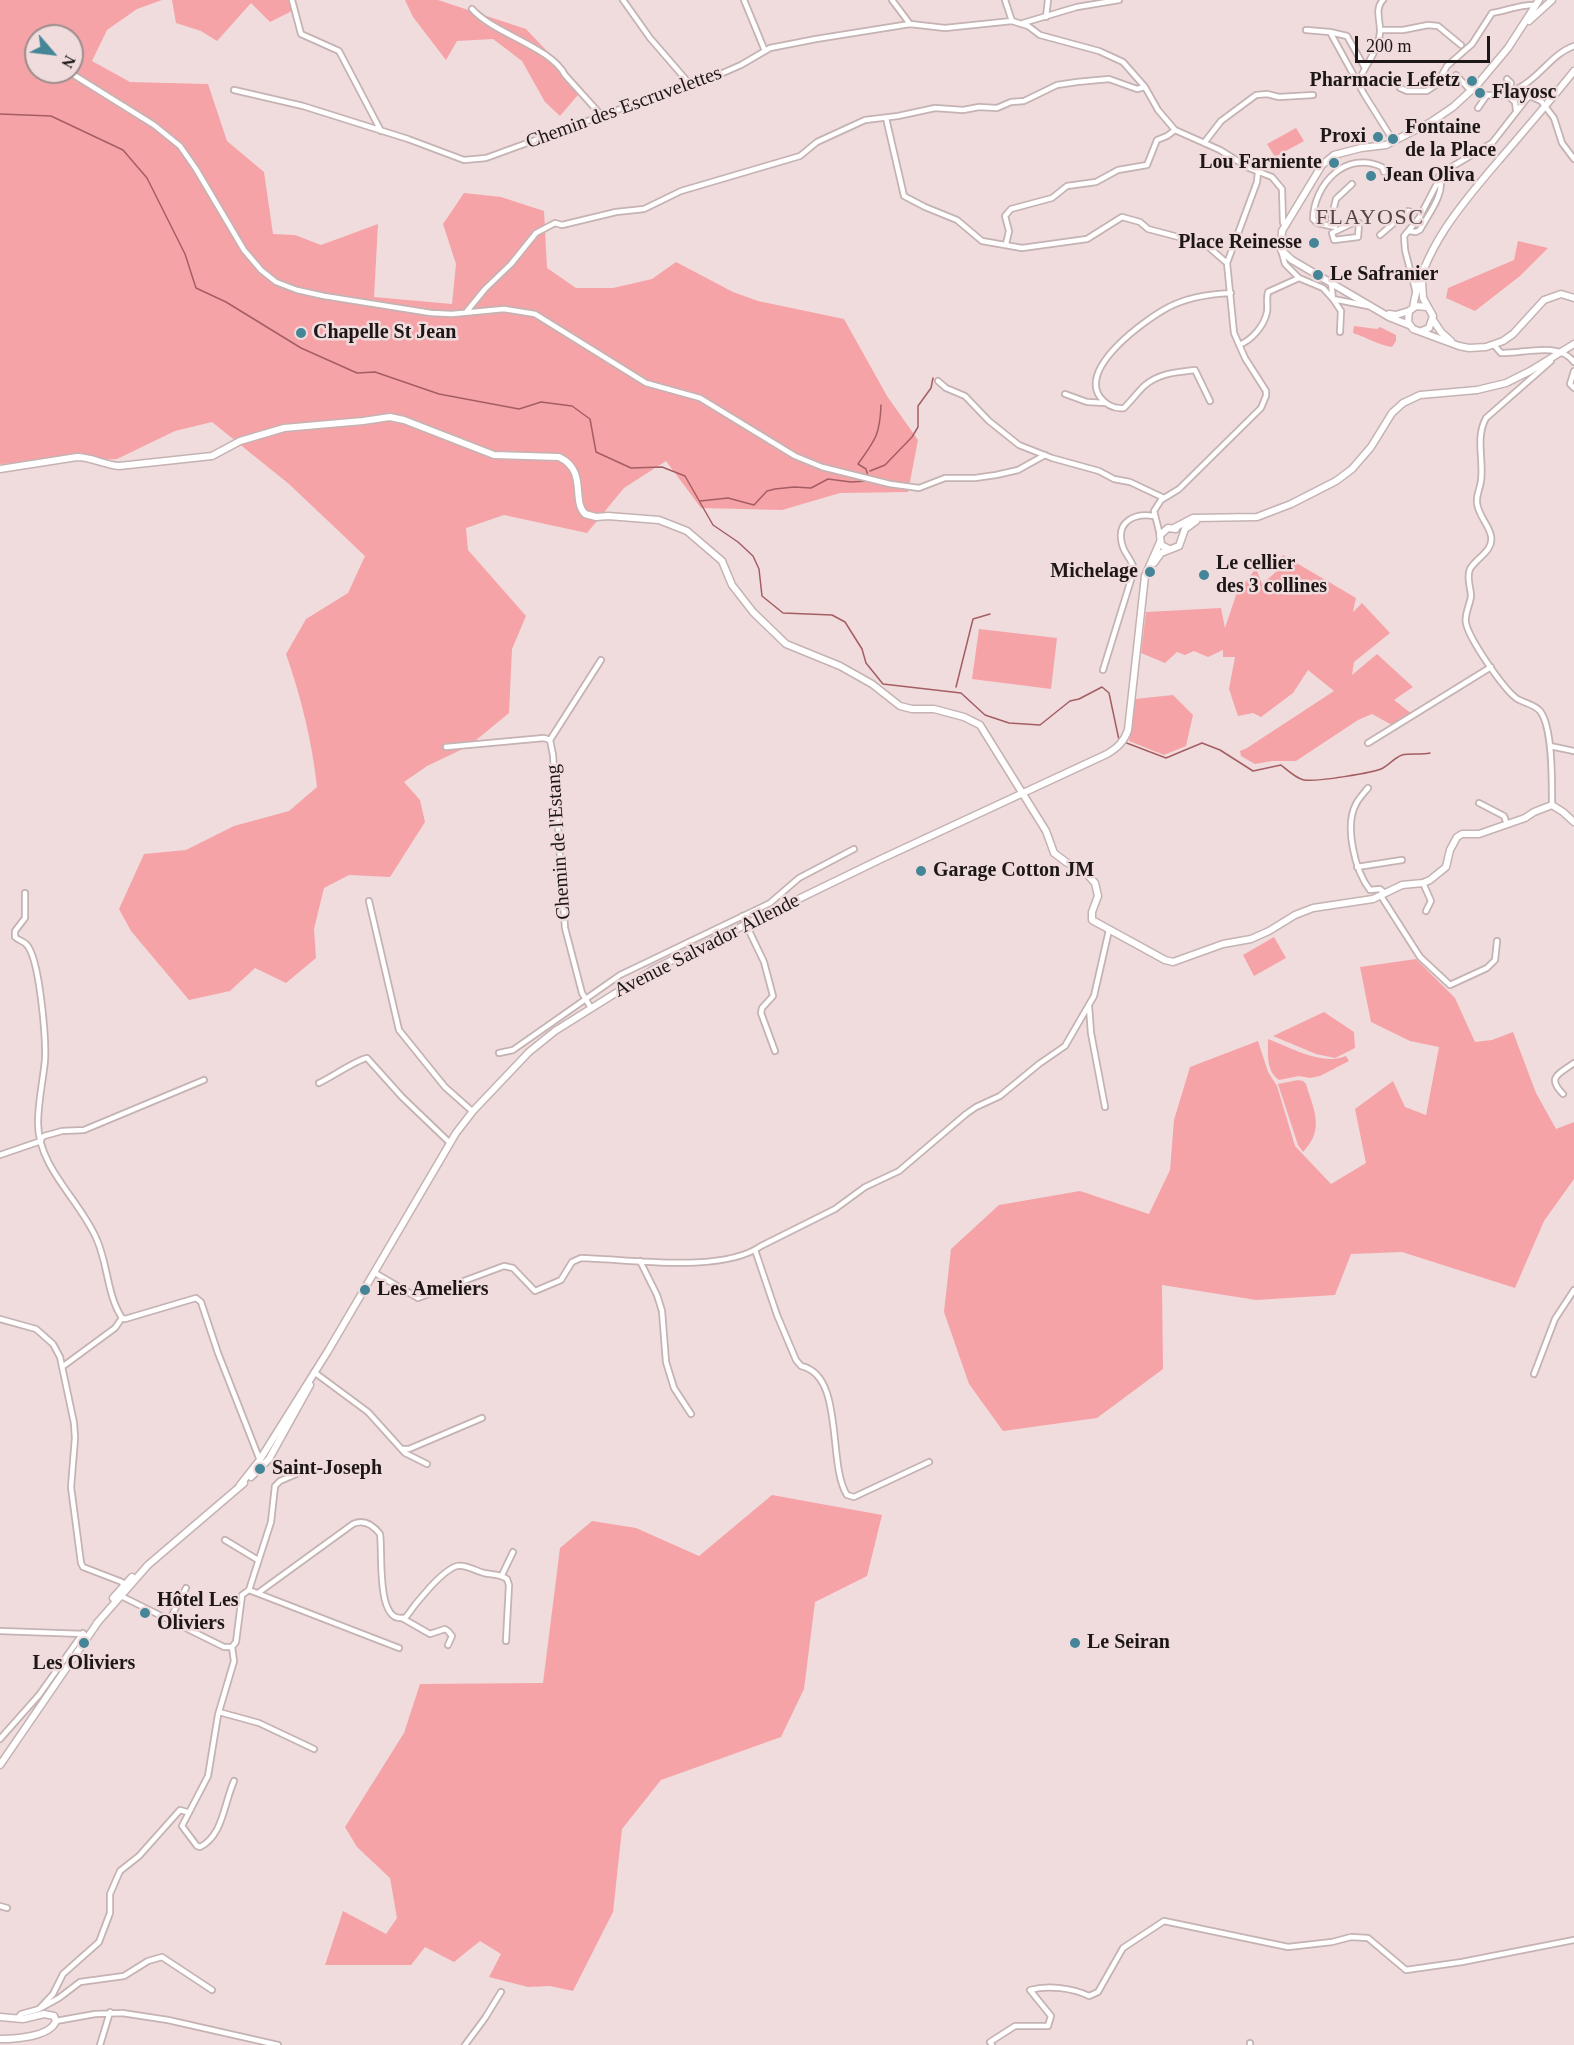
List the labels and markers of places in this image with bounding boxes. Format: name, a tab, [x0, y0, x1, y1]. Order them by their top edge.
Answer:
place label: Pharmacie Lefetz	[1310, 69, 1460, 93]
marker: Pharmacie Lefetz	[1465, 74, 1479, 88]
place label: Flayosc	[1492, 81, 1556, 105]
marker: Flayosc	[1473, 86, 1487, 100]
place label: Fontaine de la Place	[1405, 116, 1496, 163]
place label: Proxi	[1320, 125, 1366, 149]
marker: Proxi	[1371, 130, 1385, 144]
marker: Fontaine de la Place	[1386, 132, 1400, 146]
place label: Lou Farniente	[1199, 151, 1322, 175]
marker: Lou Farniente	[1327, 156, 1341, 170]
place label: Jean Oliva	[1383, 164, 1475, 188]
marker: Jean Oliva	[1364, 169, 1378, 183]
place label: Place Reinesse	[1178, 231, 1302, 255]
marker: Place Reinesse	[1307, 236, 1321, 250]
place label: Le Safranier	[1330, 263, 1438, 287]
marker: Le Safranier	[1311, 268, 1325, 282]
place label: Chapelle St Jean	[313, 321, 456, 345]
marker: Chapelle St Jean	[294, 326, 308, 340]
place label: Le cellier des 3 collines	[1216, 552, 1327, 599]
place label: Michelage	[1050, 560, 1138, 584]
marker: Michelage	[1143, 565, 1157, 579]
marker: Le cellier des 3 collines	[1197, 568, 1211, 582]
place label: Garage Cotton JM	[933, 859, 1094, 883]
marker: Garage Cotton JM	[914, 864, 928, 878]
place label: Les Ameliers	[377, 1278, 489, 1302]
marker: Les Ameliers	[358, 1283, 372, 1297]
place label: Saint-Joseph	[272, 1457, 382, 1481]
marker: Saint-Joseph	[253, 1462, 267, 1476]
place label: Hôtel Les Oliviers	[157, 1589, 239, 1636]
marker: Hôtel Les Oliviers	[138, 1606, 152, 1620]
place label: Le Seiran	[1087, 1631, 1170, 1655]
marker: Les Oliviers	[77, 1636, 91, 1650]
marker: Le Seiran	[1068, 1636, 1082, 1650]
place label: Les Oliviers	[33, 1652, 135, 1676]

